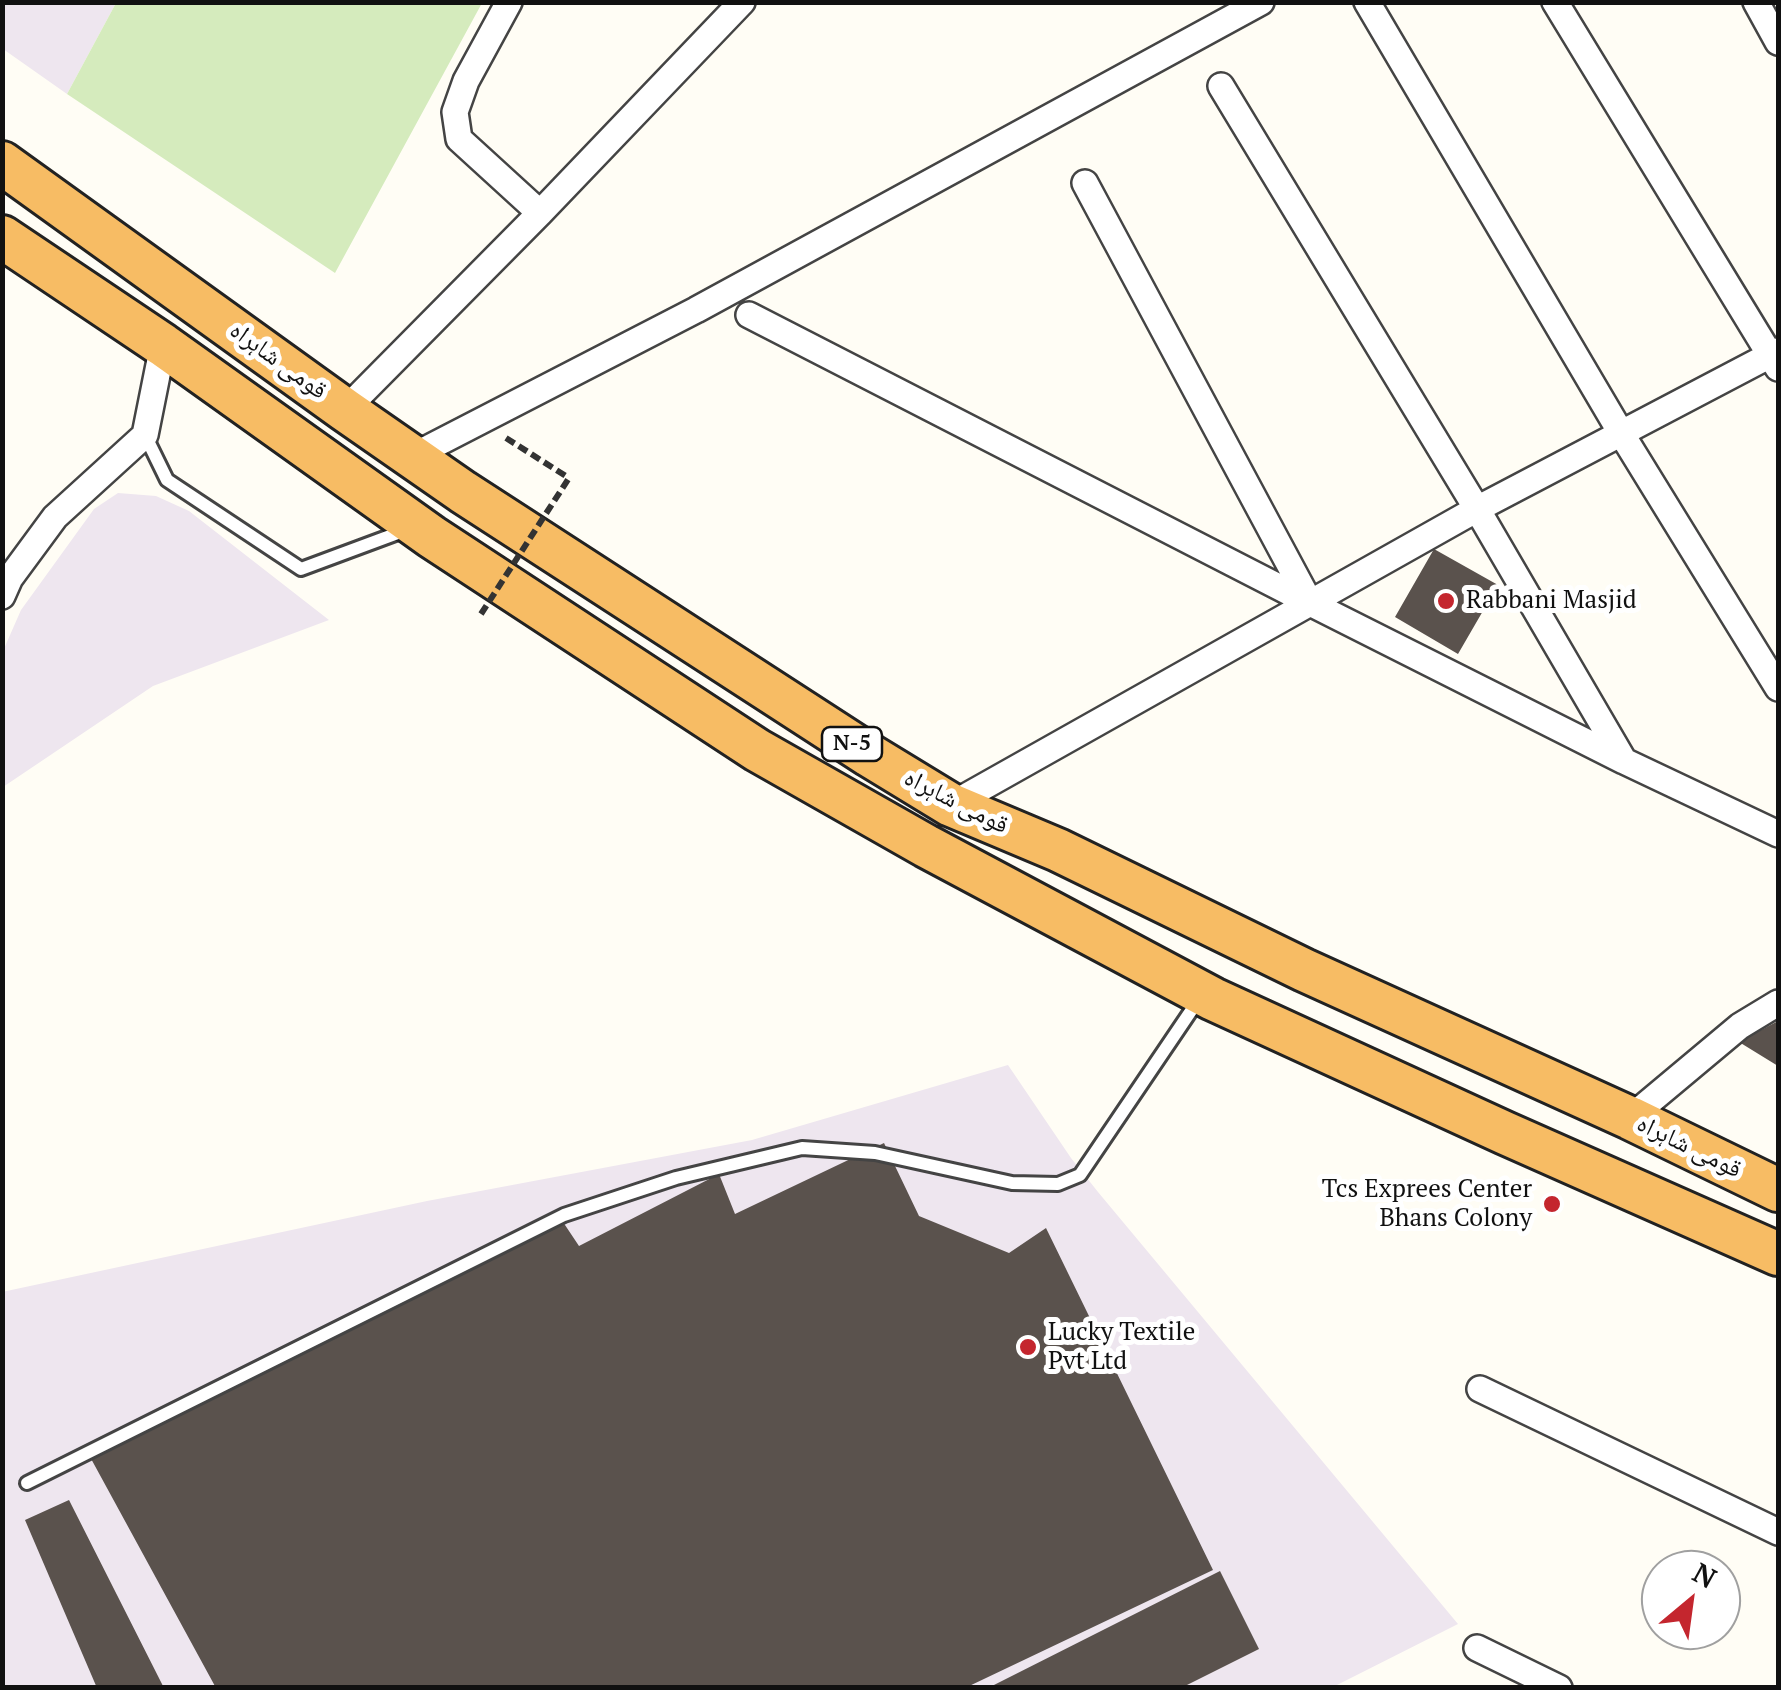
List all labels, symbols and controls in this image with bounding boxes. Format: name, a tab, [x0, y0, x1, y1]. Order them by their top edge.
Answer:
street label: قومی شاہراہ	[224, 316, 332, 406]
place label: Rabbani Masjid	[1466, 586, 1637, 616]
marker: Rabbani Masjid	[1435, 590, 1457, 612]
road number: N-5	[822, 727, 882, 761]
street label: قومی شاہراہ	[899, 763, 1013, 841]
street label: قومی شاہراہ	[1632, 1109, 1746, 1185]
place label: Tcs Exprees Center Bhans Colony	[1322, 1175, 1532, 1234]
marker: Tcs Exprees Center Bhans Colony	[1541, 1193, 1563, 1215]
place label: Lucky Textile Pvt Ltd	[1048, 1318, 1195, 1377]
marker: Lucky Textile Pvt Ltd	[1017, 1336, 1039, 1358]
north arrow	[1641, 1550, 1741, 1650]
text: N	[1687, 1554, 1723, 1596]

